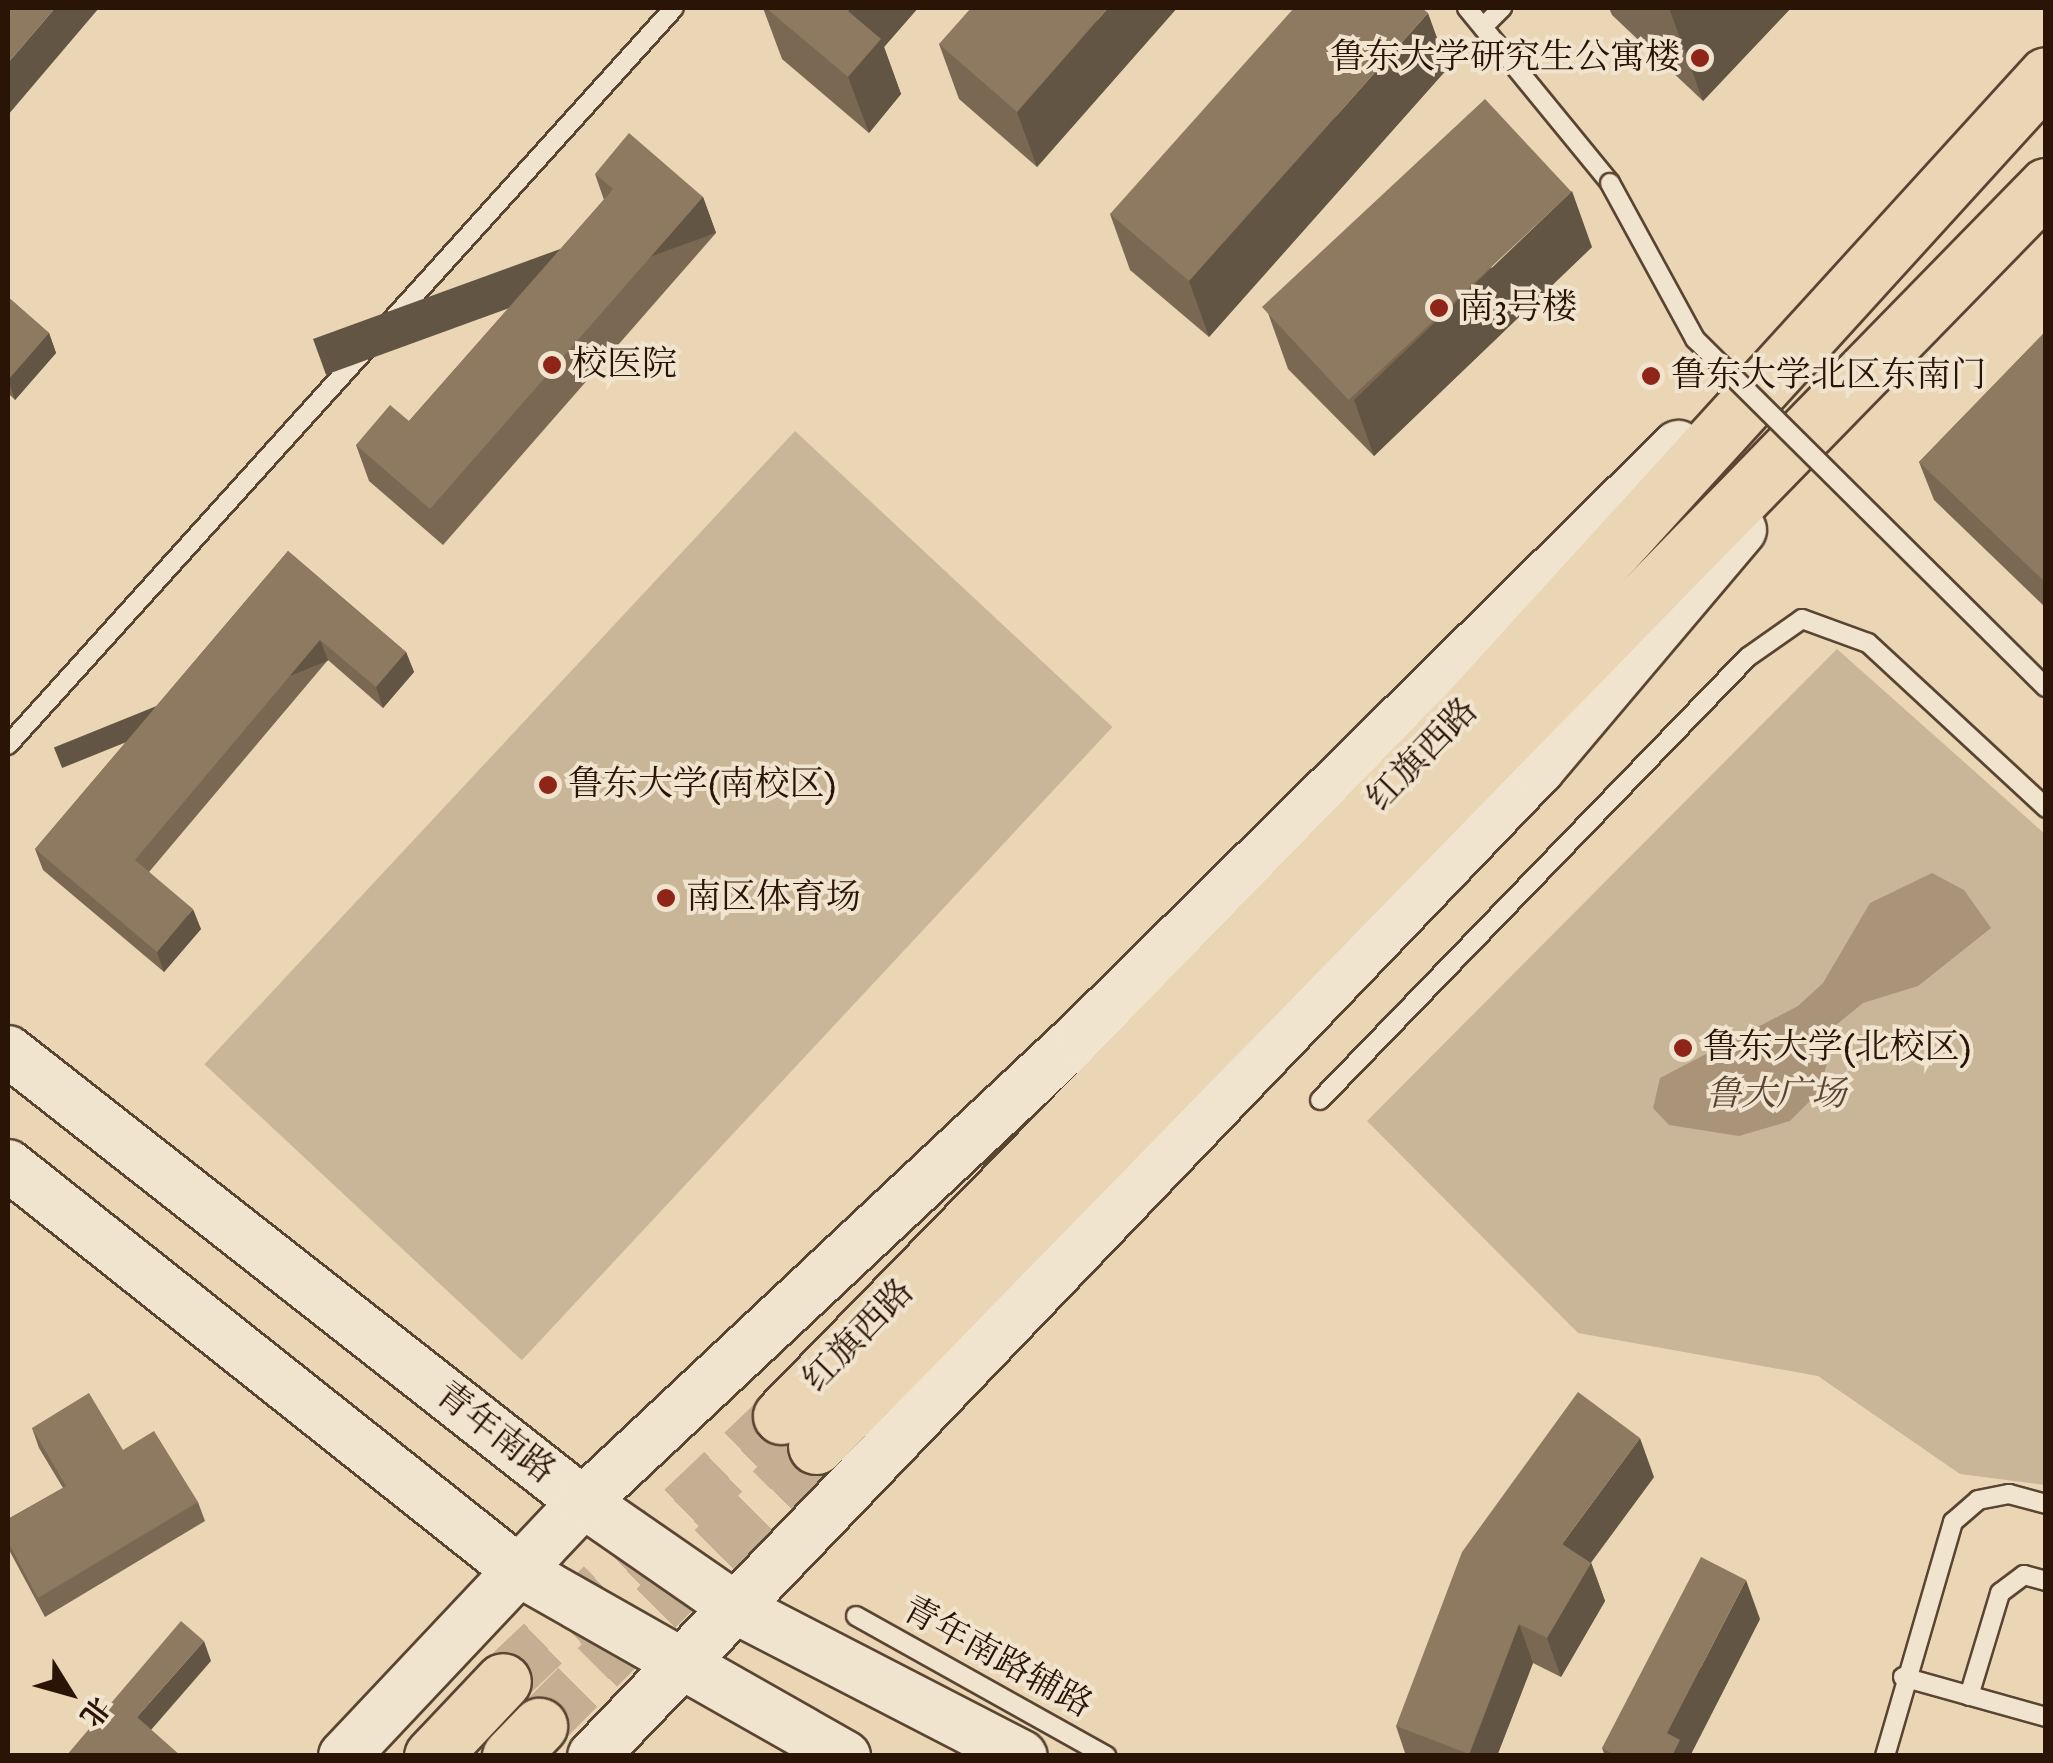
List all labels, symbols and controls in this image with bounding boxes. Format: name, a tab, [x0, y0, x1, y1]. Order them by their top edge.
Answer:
place label: 鲁东大学研究生公寓楼	[1330, 37, 1680, 79]
marker: 鲁东大学研究生公寓楼	[1689, 47, 1711, 69]
place label: 南3号楼	[1459, 287, 1577, 329]
marker: 南3号楼	[1428, 297, 1450, 319]
place label: 校医院	[572, 344, 677, 386]
marker: 校医院	[541, 354, 563, 376]
place label: 鲁东大学北区东南门	[1671, 355, 1986, 397]
marker: 鲁东大学北区东南门	[1640, 365, 1662, 387]
street label: 红旗西路	[1359, 690, 1487, 820]
place label: 鲁东大学(南校区)	[568, 764, 836, 806]
marker: 鲁东大学(南校区)	[537, 774, 559, 796]
place label: 南区体育场	[686, 877, 861, 919]
marker: 南区体育场	[655, 887, 677, 909]
place label: 鲁东大学(北校区)	[1703, 1027, 1971, 1069]
marker: 鲁东大学(北校区)	[1672, 1037, 1694, 1059]
park label: 鲁大广场	[1706, 1074, 1846, 1116]
street label: 红旗西路	[795, 1271, 923, 1401]
street label: 青年南路	[427, 1373, 563, 1493]
street label: 青年南路辅路	[895, 1589, 1099, 1727]
north arrow	[20, 1643, 120, 1743]
text: 北	[72, 1690, 117, 1733]

